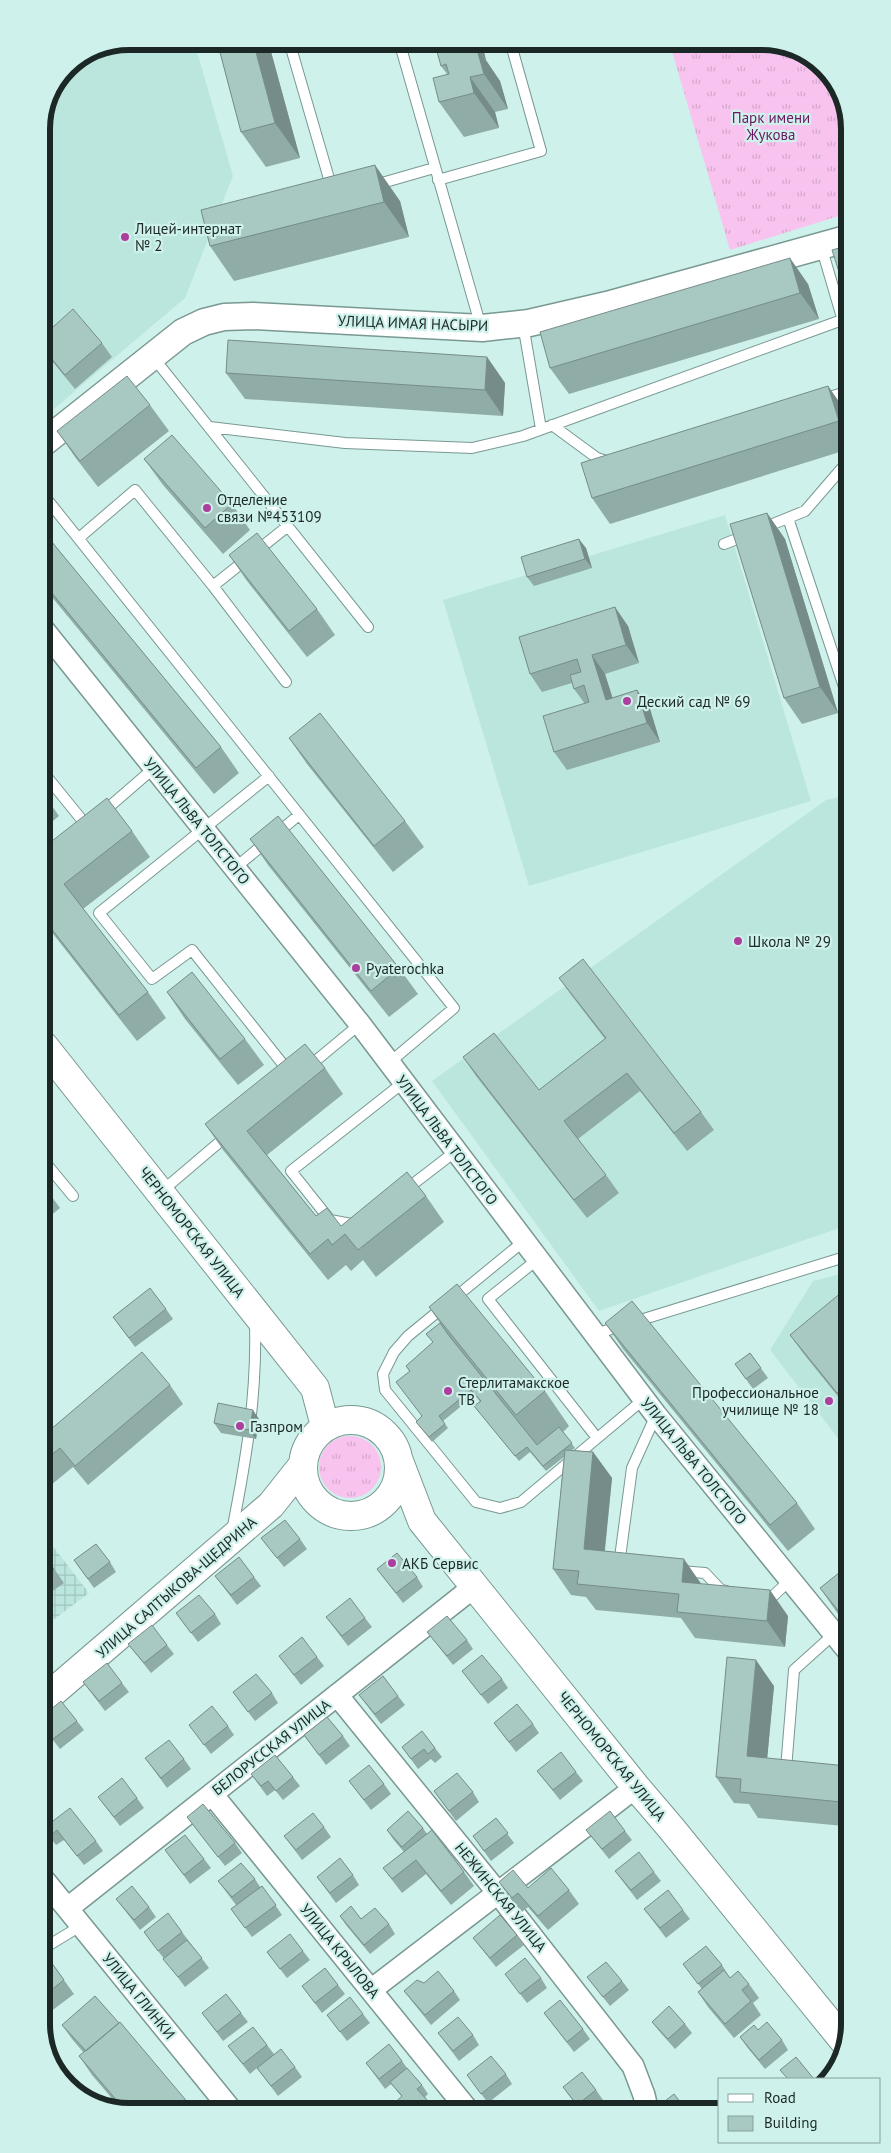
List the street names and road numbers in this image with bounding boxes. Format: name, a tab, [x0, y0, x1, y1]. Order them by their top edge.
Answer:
street label: УЛИЦА ИМАЯ НАСЫРИ	[337, 311, 489, 335]
street label: УЛИЦА ЛЬВА ТОЛСТОГО	[140, 754, 254, 888]
street label: УЛИЦА ЛЬВА ТОЛСТОГО	[392, 1071, 502, 1209]
street label: ЧЕРНОМОРСКАЯ УЛИЦА	[135, 1163, 249, 1302]
street label: УЛИЦА ЛЬВА ТОЛСТОГО	[637, 1394, 751, 1528]
street label: УЛИЦА САЛТЫКОВА-ЩЕДРИНА	[92, 1512, 260, 1662]
street label: ЧЕРНОМОРСКАЯ УЛИЦА	[554, 1687, 670, 1825]
street label: БЕЛОРУССКАЯ УЛИЦА	[208, 1695, 334, 1799]
street label: НЕЖИНСКАЯ УЛИЦА	[451, 1838, 551, 1956]
street label: УЛИЦА КРЫЛОВА	[296, 1900, 384, 2002]
street label: УЛИЦА ГЛИНКИ	[98, 1949, 180, 2043]

